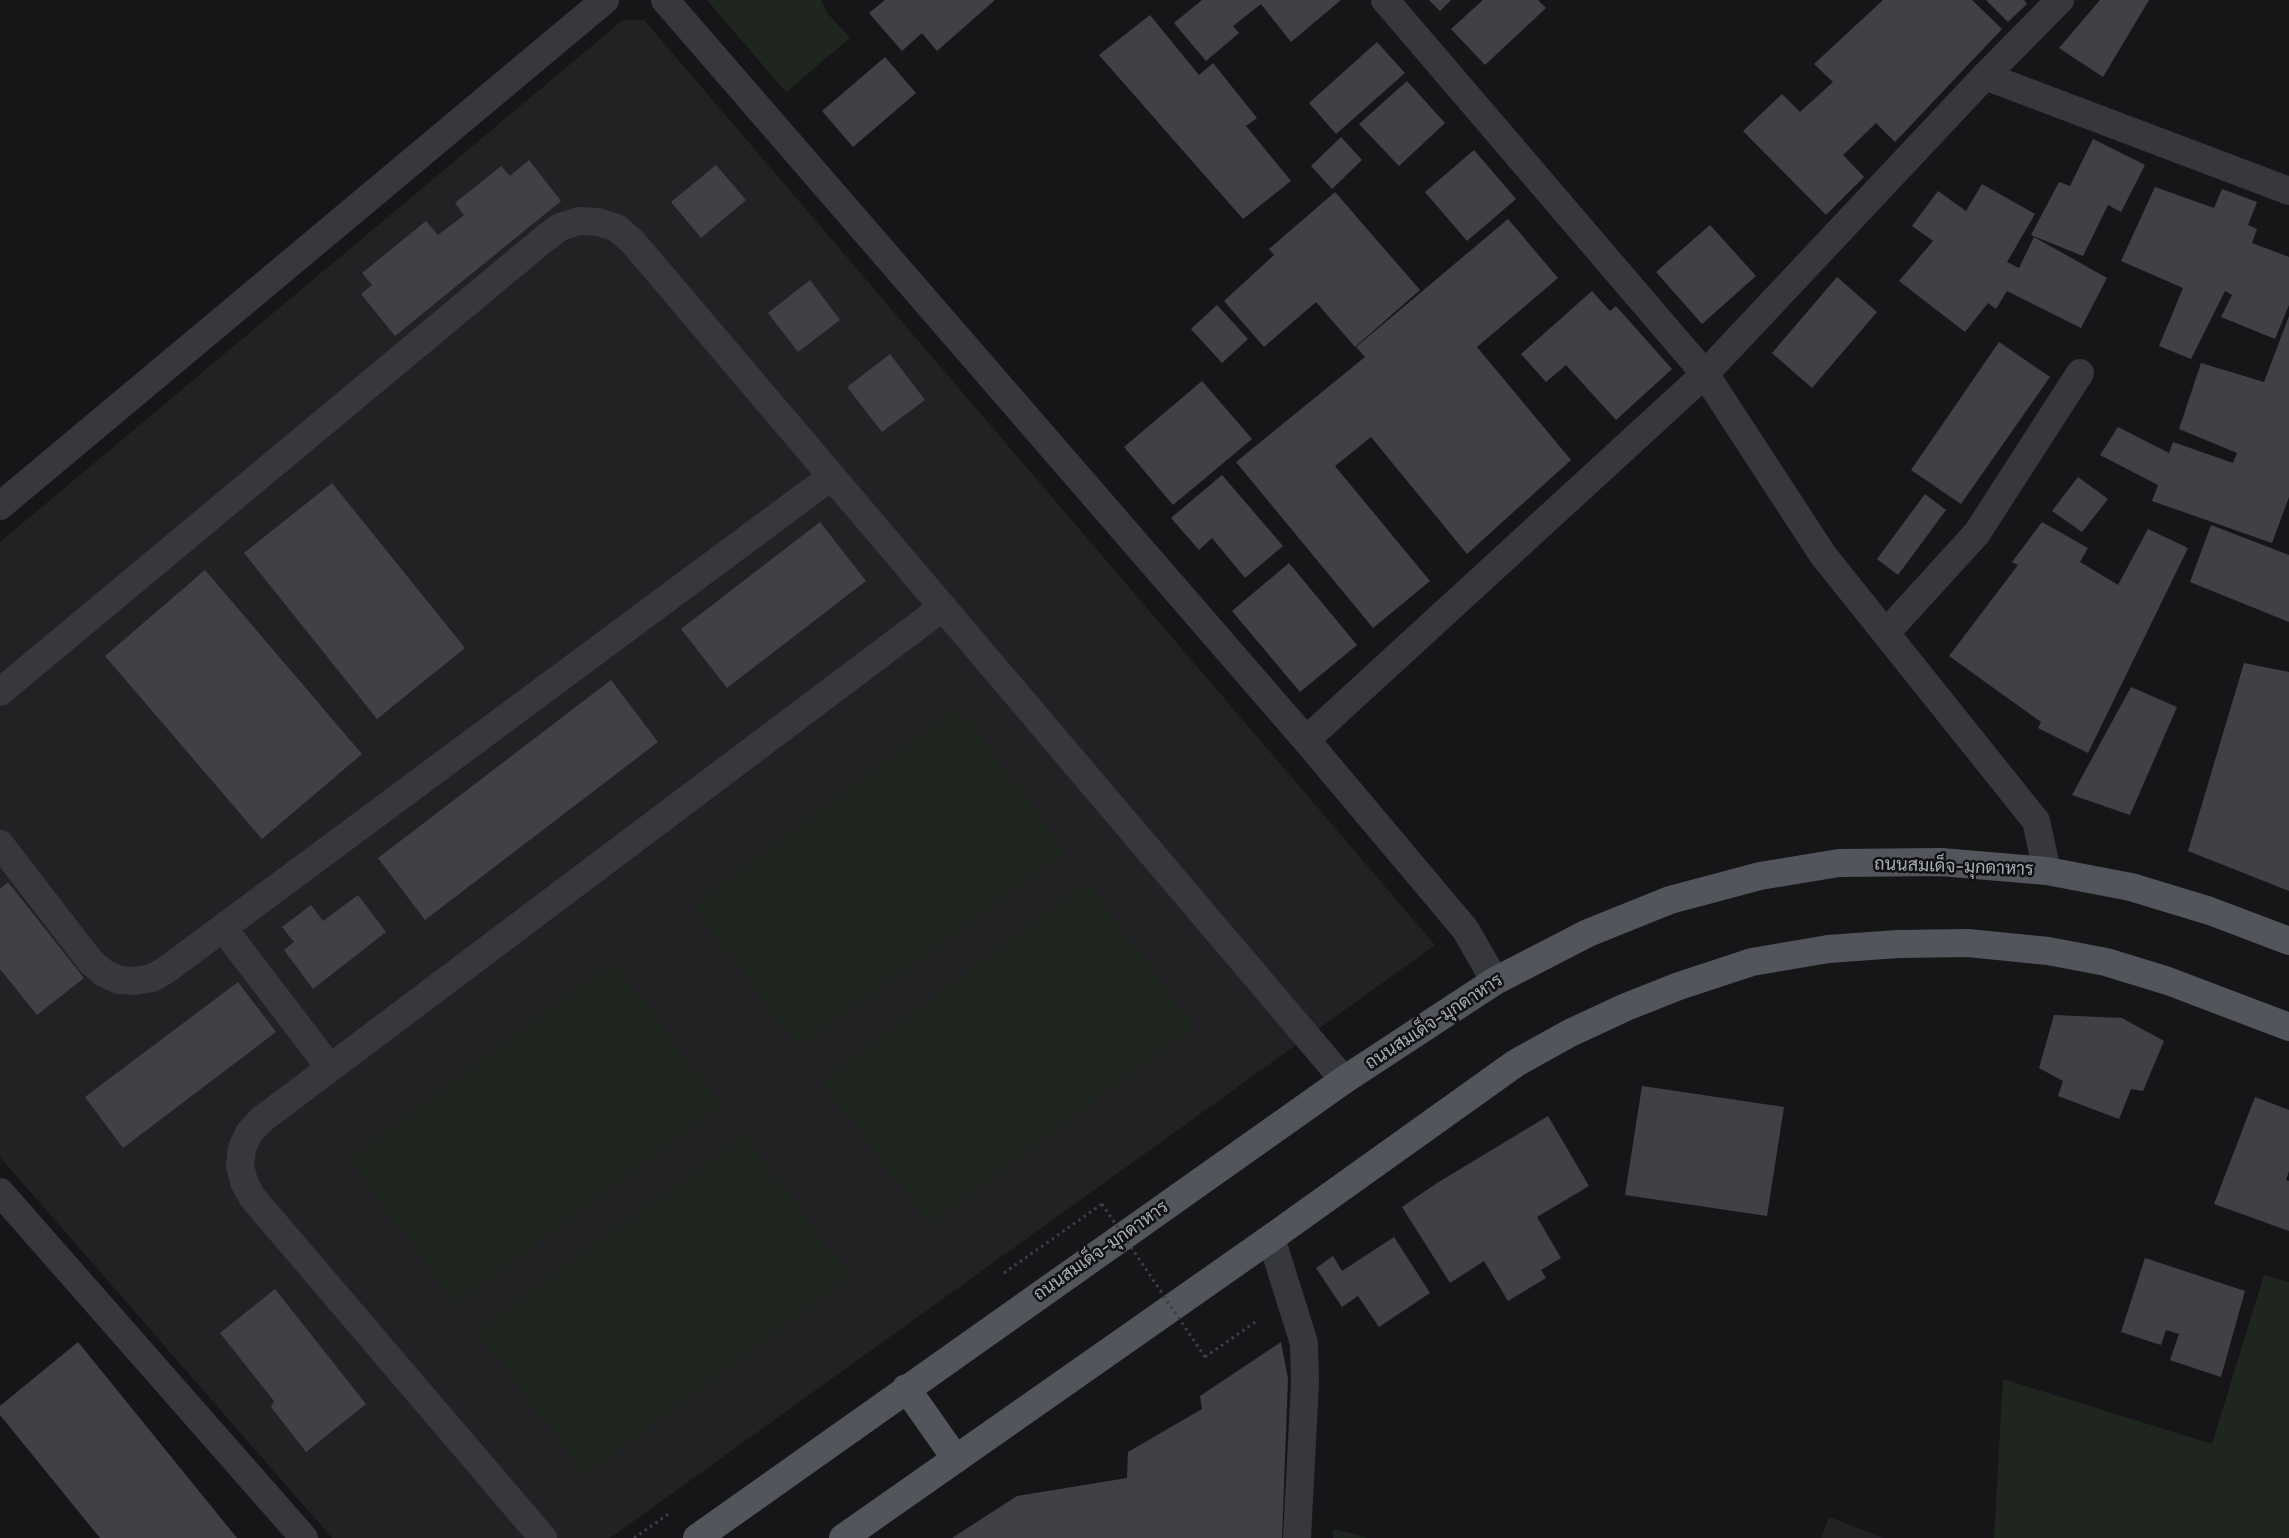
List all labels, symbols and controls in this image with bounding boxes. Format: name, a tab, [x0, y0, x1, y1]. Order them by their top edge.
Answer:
street label: ถนนสมเด็จ-มุกดาหาร	[1874, 853, 2034, 881]
street label: ถนนสมเด็จ-มุกดาหาร	[1361, 969, 1507, 1075]
street label: ถนนสมเด็จ-มุกดาหาร	[1029, 1196, 1173, 1306]

